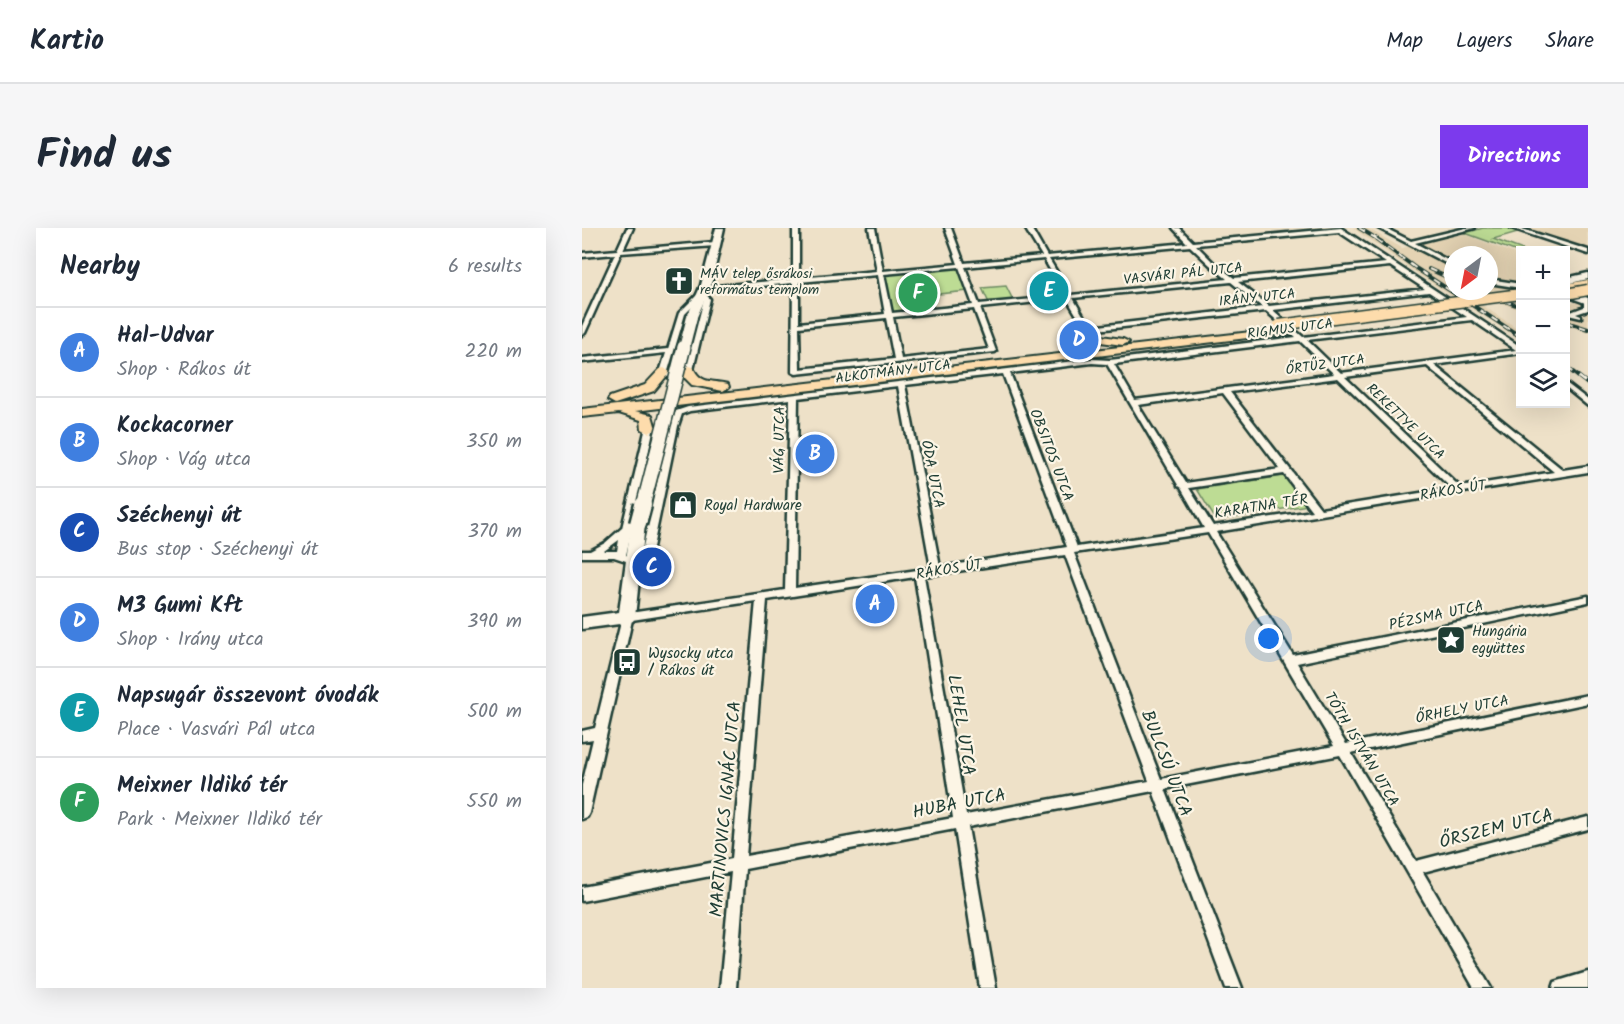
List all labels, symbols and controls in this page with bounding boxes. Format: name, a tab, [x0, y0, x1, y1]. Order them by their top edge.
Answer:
text: Kartio	[30, 19, 104, 64]
text: Map	[1386, 25, 1423, 58]
text: Layers	[1456, 25, 1512, 58]
text: Share	[1545, 25, 1594, 58]
text: Find us	[36, 123, 172, 190]
button: Directions	[1440, 125, 1588, 188]
text: Nearby	[60, 246, 140, 288]
north arrow	[1444, 246, 1498, 300]
map controls	[1516, 246, 1570, 408]
button: +	[1516, 246, 1570, 300]
text: 6 results	[448, 251, 522, 283]
street label: VASVÁRI PÁL UTCA	[1122, 257, 1244, 291]
place label: MÁV telep ősrákosi református templom	[700, 263, 819, 301]
church icon: MÁV telep ősrákosi református templom	[663, 265, 695, 297]
pin: E	[1030, 268, 1068, 314]
pin: F	[898, 270, 938, 316]
street label: IRÁNY UTCA	[1218, 283, 1297, 313]
button: −	[1516, 300, 1570, 354]
street label: RIGMUS UTCA	[1246, 313, 1334, 345]
pin: D	[1060, 318, 1098, 362]
text: Hal-Udvar	[117, 319, 214, 354]
text: A	[73, 336, 86, 368]
text: 220 m	[465, 336, 522, 368]
street label: ŐRTŰZ UTCA	[1284, 349, 1366, 381]
text: Shop · Rákos út	[117, 354, 251, 386]
street label: ALKOTMÁNY UTCA	[834, 354, 952, 390]
button: layers	[1516, 354, 1570, 408]
street label: REKETTYE UTCA	[1361, 378, 1450, 465]
street label: OBSITOS UTCA	[1022, 405, 1080, 505]
street label: VÁG UTCA	[767, 406, 793, 474]
text: Kockacorner	[117, 409, 233, 444]
text: B	[73, 426, 86, 458]
text: 350 m	[466, 426, 522, 458]
pin: B	[796, 432, 834, 476]
street label: ÓDA UTCA	[914, 438, 950, 510]
text: Shop · Vág utca	[117, 444, 251, 476]
street label: RÁKOS ÚT	[1418, 474, 1490, 508]
street label: KARATNA TÉR	[1212, 488, 1310, 526]
shop icon: Royal Hardware	[667, 489, 699, 521]
place label: Royal Hardware	[704, 494, 802, 518]
text: Széchenyi út	[117, 499, 242, 534]
text: C	[73, 516, 86, 548]
text: 370 m	[467, 516, 522, 548]
text: Bus stop · Széchenyi út	[117, 534, 319, 566]
pin: C	[632, 544, 672, 590]
street label: RÁKOS ÚT	[914, 553, 986, 587]
pin: A	[856, 582, 894, 626]
text: M3 Gumi Kft	[117, 589, 243, 624]
street label: PÉZSMA UTCA	[1387, 594, 1486, 638]
text: D	[73, 606, 86, 638]
text: 390 m	[467, 606, 522, 638]
place label: Hungária együttes	[1472, 620, 1527, 661]
text: Shop · Irány utca	[117, 624, 264, 656]
your location	[1254, 624, 1283, 653]
place icon: Hungária együttes	[1435, 624, 1467, 656]
place label: Wysocky utca / Rákos út	[648, 642, 733, 683]
bus stop icon: Wysocky utca / Rákos út	[611, 646, 643, 678]
street label: LEHEL UTCA	[938, 673, 983, 778]
text: Napsugár összevont óvodák	[117, 679, 378, 714]
street label: TÓTH ISTVÁN UTCA	[1317, 687, 1405, 812]
street label: ŐRHELY UTCA	[1413, 689, 1511, 731]
text: E	[74, 696, 85, 728]
text: 500 m	[467, 696, 522, 728]
street label: MARTINOVICS IGNÁC UTCA	[703, 700, 750, 918]
street label: BULCSÚ UTCA	[1132, 706, 1199, 821]
text: Place · Vasvári Pál utca	[117, 714, 316, 746]
text: Meixner Ildikó tér	[117, 769, 287, 804]
street label: HUBA UTCA	[910, 781, 1009, 828]
text: F	[74, 786, 85, 818]
text: 550 m	[467, 786, 522, 818]
street label: ŐRSZEM UTCA	[1436, 801, 1556, 858]
text: Park · Meixner Ildikó tér	[117, 804, 322, 836]

